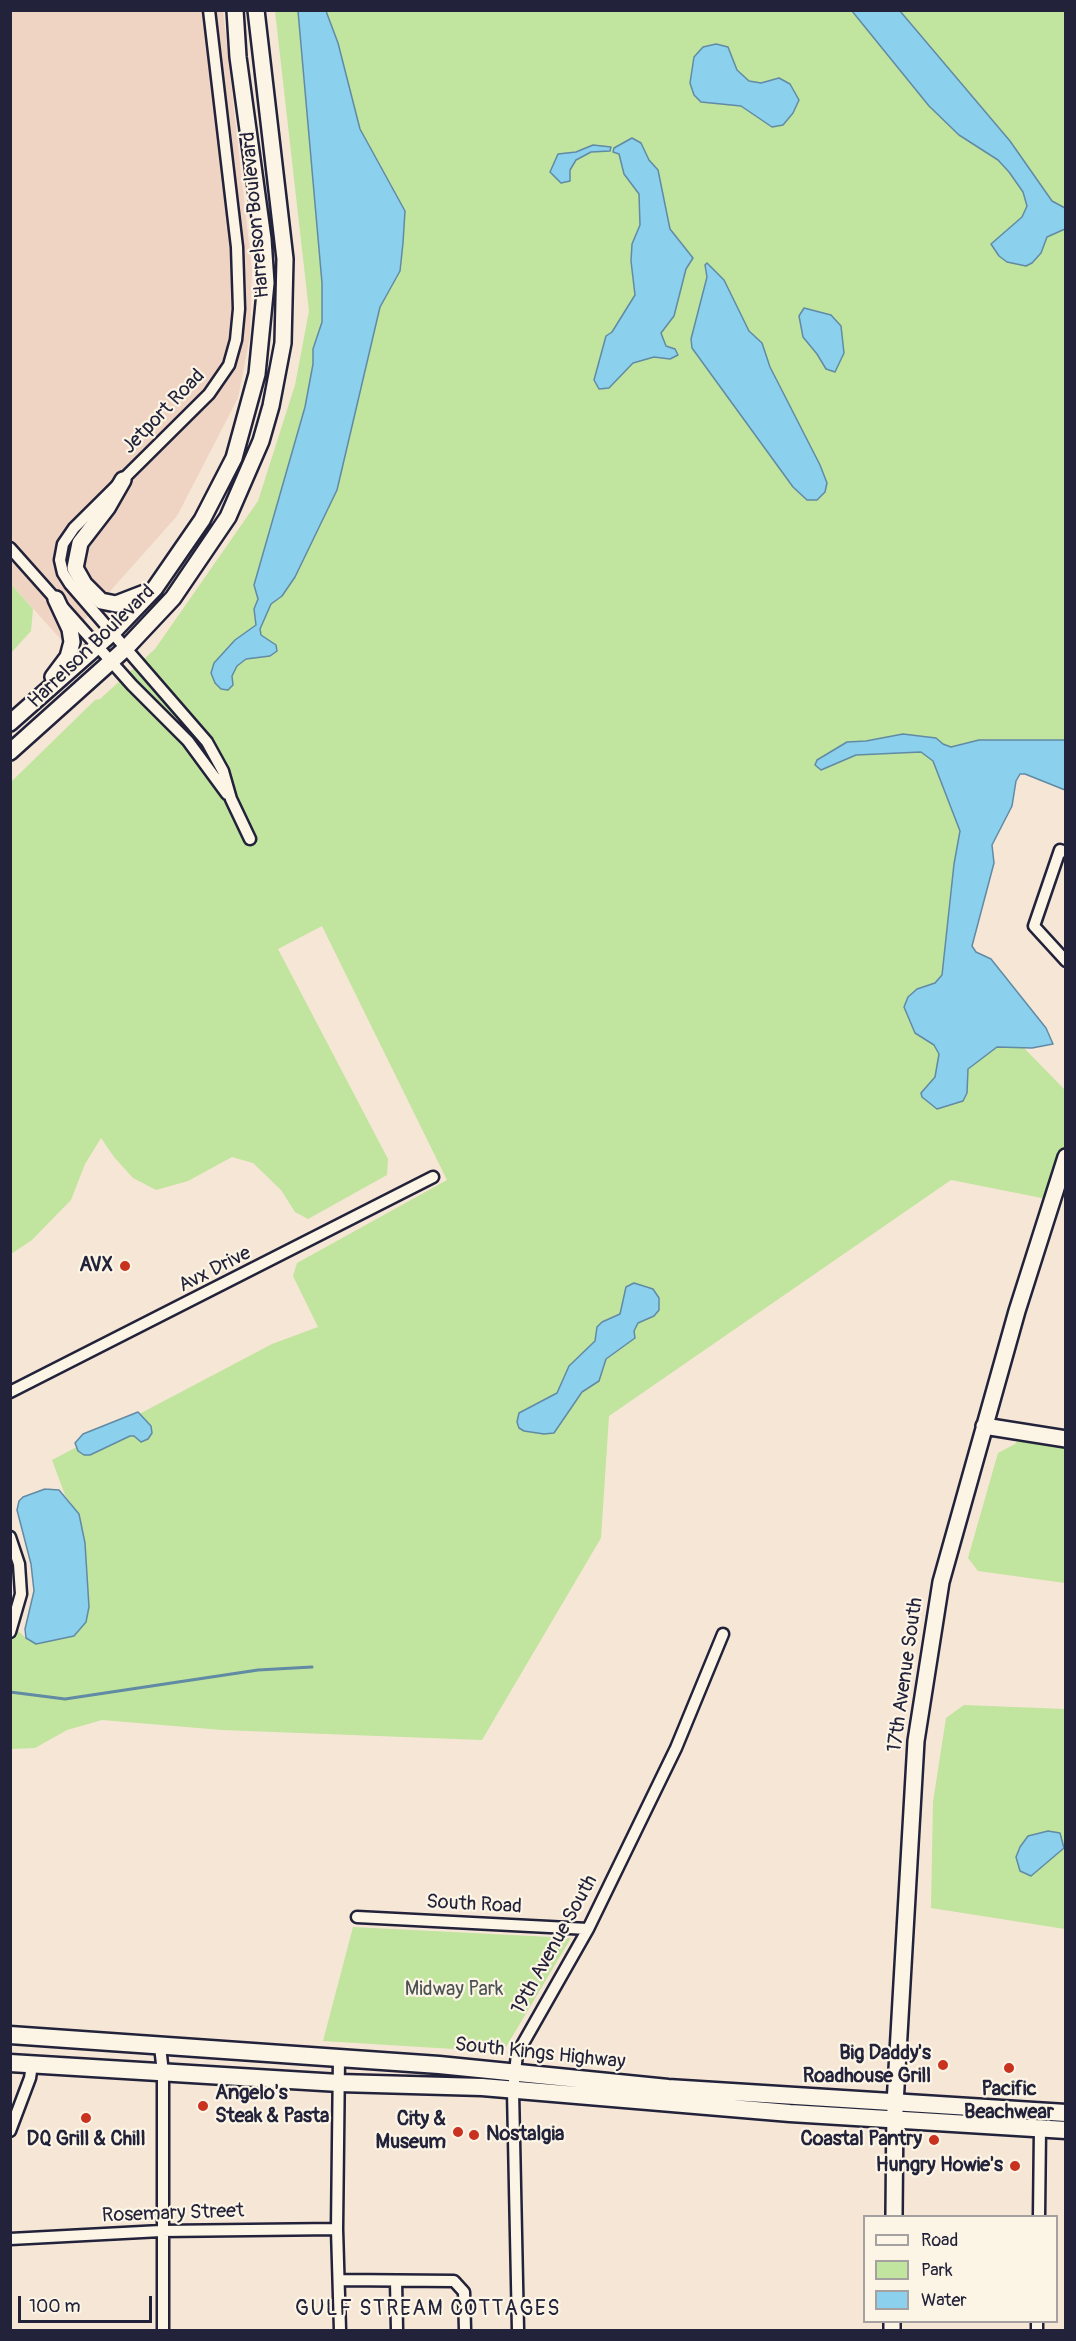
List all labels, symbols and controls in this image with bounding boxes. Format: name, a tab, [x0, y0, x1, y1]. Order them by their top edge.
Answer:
street label: Harrelson Boulevard	[237, 131, 275, 299]
street label: Jetport Road	[118, 365, 210, 459]
street label: Harrelson Boulevard	[24, 580, 160, 714]
street label: Avx Drive	[175, 1242, 255, 1298]
place label: AVX	[79, 1254, 113, 1278]
marker: AVX	[118, 1259, 132, 1273]
street label: 17th Avenue South	[883, 1596, 929, 1754]
street label: 19th Avenue South	[507, 1871, 603, 2019]
street label: South Road	[426, 1891, 522, 1919]
park label: Midway Park	[405, 1978, 503, 2002]
street label: South Kings Highway	[453, 2033, 627, 2075]
place label: Big Daddy's Roadhouse Grill	[803, 2042, 931, 2089]
marker: Big Daddy's Roadhouse Grill	[936, 2058, 950, 2072]
marker: Pacific Beachwear	[1002, 2061, 1016, 2075]
place label: Pacific Beachwear	[964, 2078, 1054, 2125]
place label: Angelo's Steak & Pasta	[215, 2082, 329, 2129]
marker: Angelo's Steak & Pasta	[196, 2099, 210, 2113]
place label: City & Museum	[376, 2108, 446, 2155]
marker: DQ Grill & Chill	[79, 2111, 93, 2125]
place label: Nostalgia	[486, 2123, 564, 2147]
marker: City & Museum	[451, 2125, 465, 2139]
place label: DQ Grill & Chill	[27, 2128, 145, 2152]
marker: Nostalgia	[467, 2128, 481, 2142]
place label: Coastal Pantry	[800, 2128, 922, 2152]
marker: Coastal Pantry	[927, 2133, 941, 2147]
place label: Hungry Howie's	[876, 2154, 1003, 2178]
marker: Hungry Howie's	[1008, 2159, 1022, 2173]
street label: Rosemary Street	[102, 2200, 244, 2228]
legend	[863, 2215, 1058, 2323]
text: Road	[921, 2229, 958, 2252]
text: Park	[921, 2259, 953, 2282]
scale bar	[21, 2284, 154, 2322]
text: Water	[921, 2289, 967, 2312]
text: 100 m	[29, 2295, 81, 2318]
district label: GULF STREAM COTTAGES	[295, 2297, 561, 2323]

